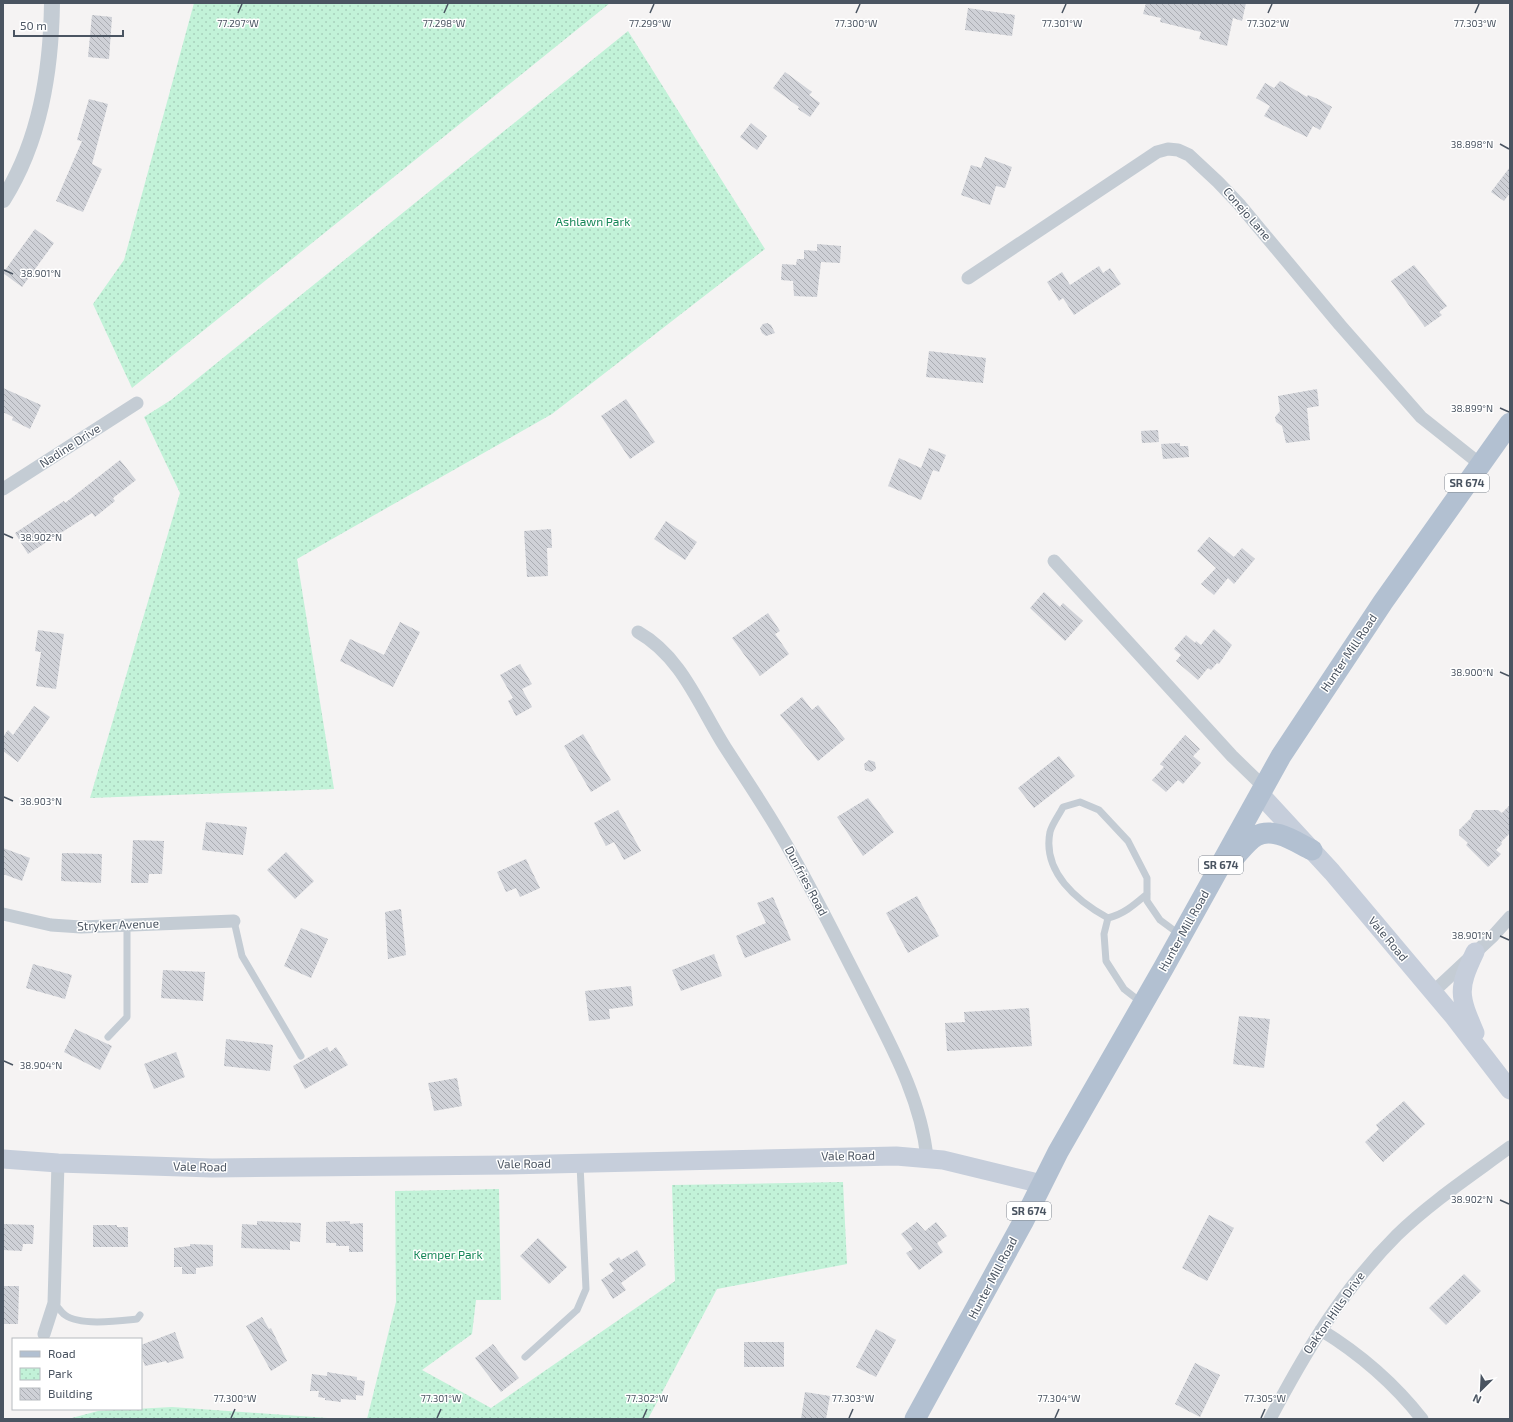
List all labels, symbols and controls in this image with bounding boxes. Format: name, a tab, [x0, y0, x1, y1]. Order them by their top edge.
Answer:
scale bar	[14, 12, 123, 38]
text: 77.297°W	[217, 17, 259, 29]
text: 77.298°W	[423, 17, 466, 29]
text: 77.299°W	[629, 17, 672, 29]
text: 77.300°W	[835, 17, 878, 29]
text: 77.301°W	[1042, 17, 1083, 29]
text: 77.302°W	[1247, 17, 1290, 29]
text: 77.303°W	[1454, 17, 1497, 29]
text: 50 m	[20, 18, 47, 32]
text: 38.898°N	[1451, 138, 1493, 150]
street label: Conejo Lane	[1220, 184, 1275, 243]
park label: Ashlawn Park	[556, 214, 630, 228]
text: 38.901°N	[21, 267, 61, 279]
text: 38.899°N	[1451, 402, 1493, 414]
street label: Nadine Drive	[37, 420, 102, 470]
road number: SR 674	[1445, 474, 1489, 492]
text: 38.902°N	[20, 531, 62, 543]
street label: Hunter Mill Road	[1317, 611, 1379, 694]
text: 38.900°N	[1451, 666, 1493, 678]
text: 38.903°N	[20, 795, 62, 807]
street label: Dunfries Road	[783, 843, 831, 918]
road number: SR 674	[1199, 856, 1243, 874]
street label: Hunter Mill Road	[1155, 887, 1211, 974]
street label: Vale Road	[1366, 913, 1411, 963]
street label: Stryker Avenue	[77, 916, 159, 932]
text: 38.901°N	[1452, 929, 1492, 941]
text: 38.904°N	[20, 1059, 62, 1071]
street label: Vale Road	[821, 1148, 875, 1162]
street label: Vale Road	[497, 1156, 551, 1170]
street label: Vale Road	[173, 1159, 227, 1173]
text: 38.902°N	[1451, 1193, 1493, 1205]
road number: SR 674	[1007, 1202, 1051, 1220]
street label: Hunter Mill Road	[965, 1234, 1020, 1321]
park label: Kemper Park	[413, 1247, 483, 1261]
street label: Oakton Hills Drive	[1300, 1269, 1367, 1356]
legend	[12, 1338, 142, 1410]
text: Road	[48, 1346, 76, 1360]
text: Park	[48, 1366, 73, 1380]
north arrow	[1461, 1370, 1501, 1410]
text: Building	[48, 1386, 93, 1400]
text: 77.300°W	[214, 1392, 257, 1404]
text: 77.301°W	[421, 1392, 462, 1404]
text: 77.302°W	[626, 1392, 669, 1404]
text: 77.303°W	[832, 1392, 875, 1404]
text: 77.304°W	[1038, 1392, 1081, 1404]
text: 77.305°W	[1244, 1392, 1287, 1404]
text: N	[1470, 1392, 1483, 1407]

